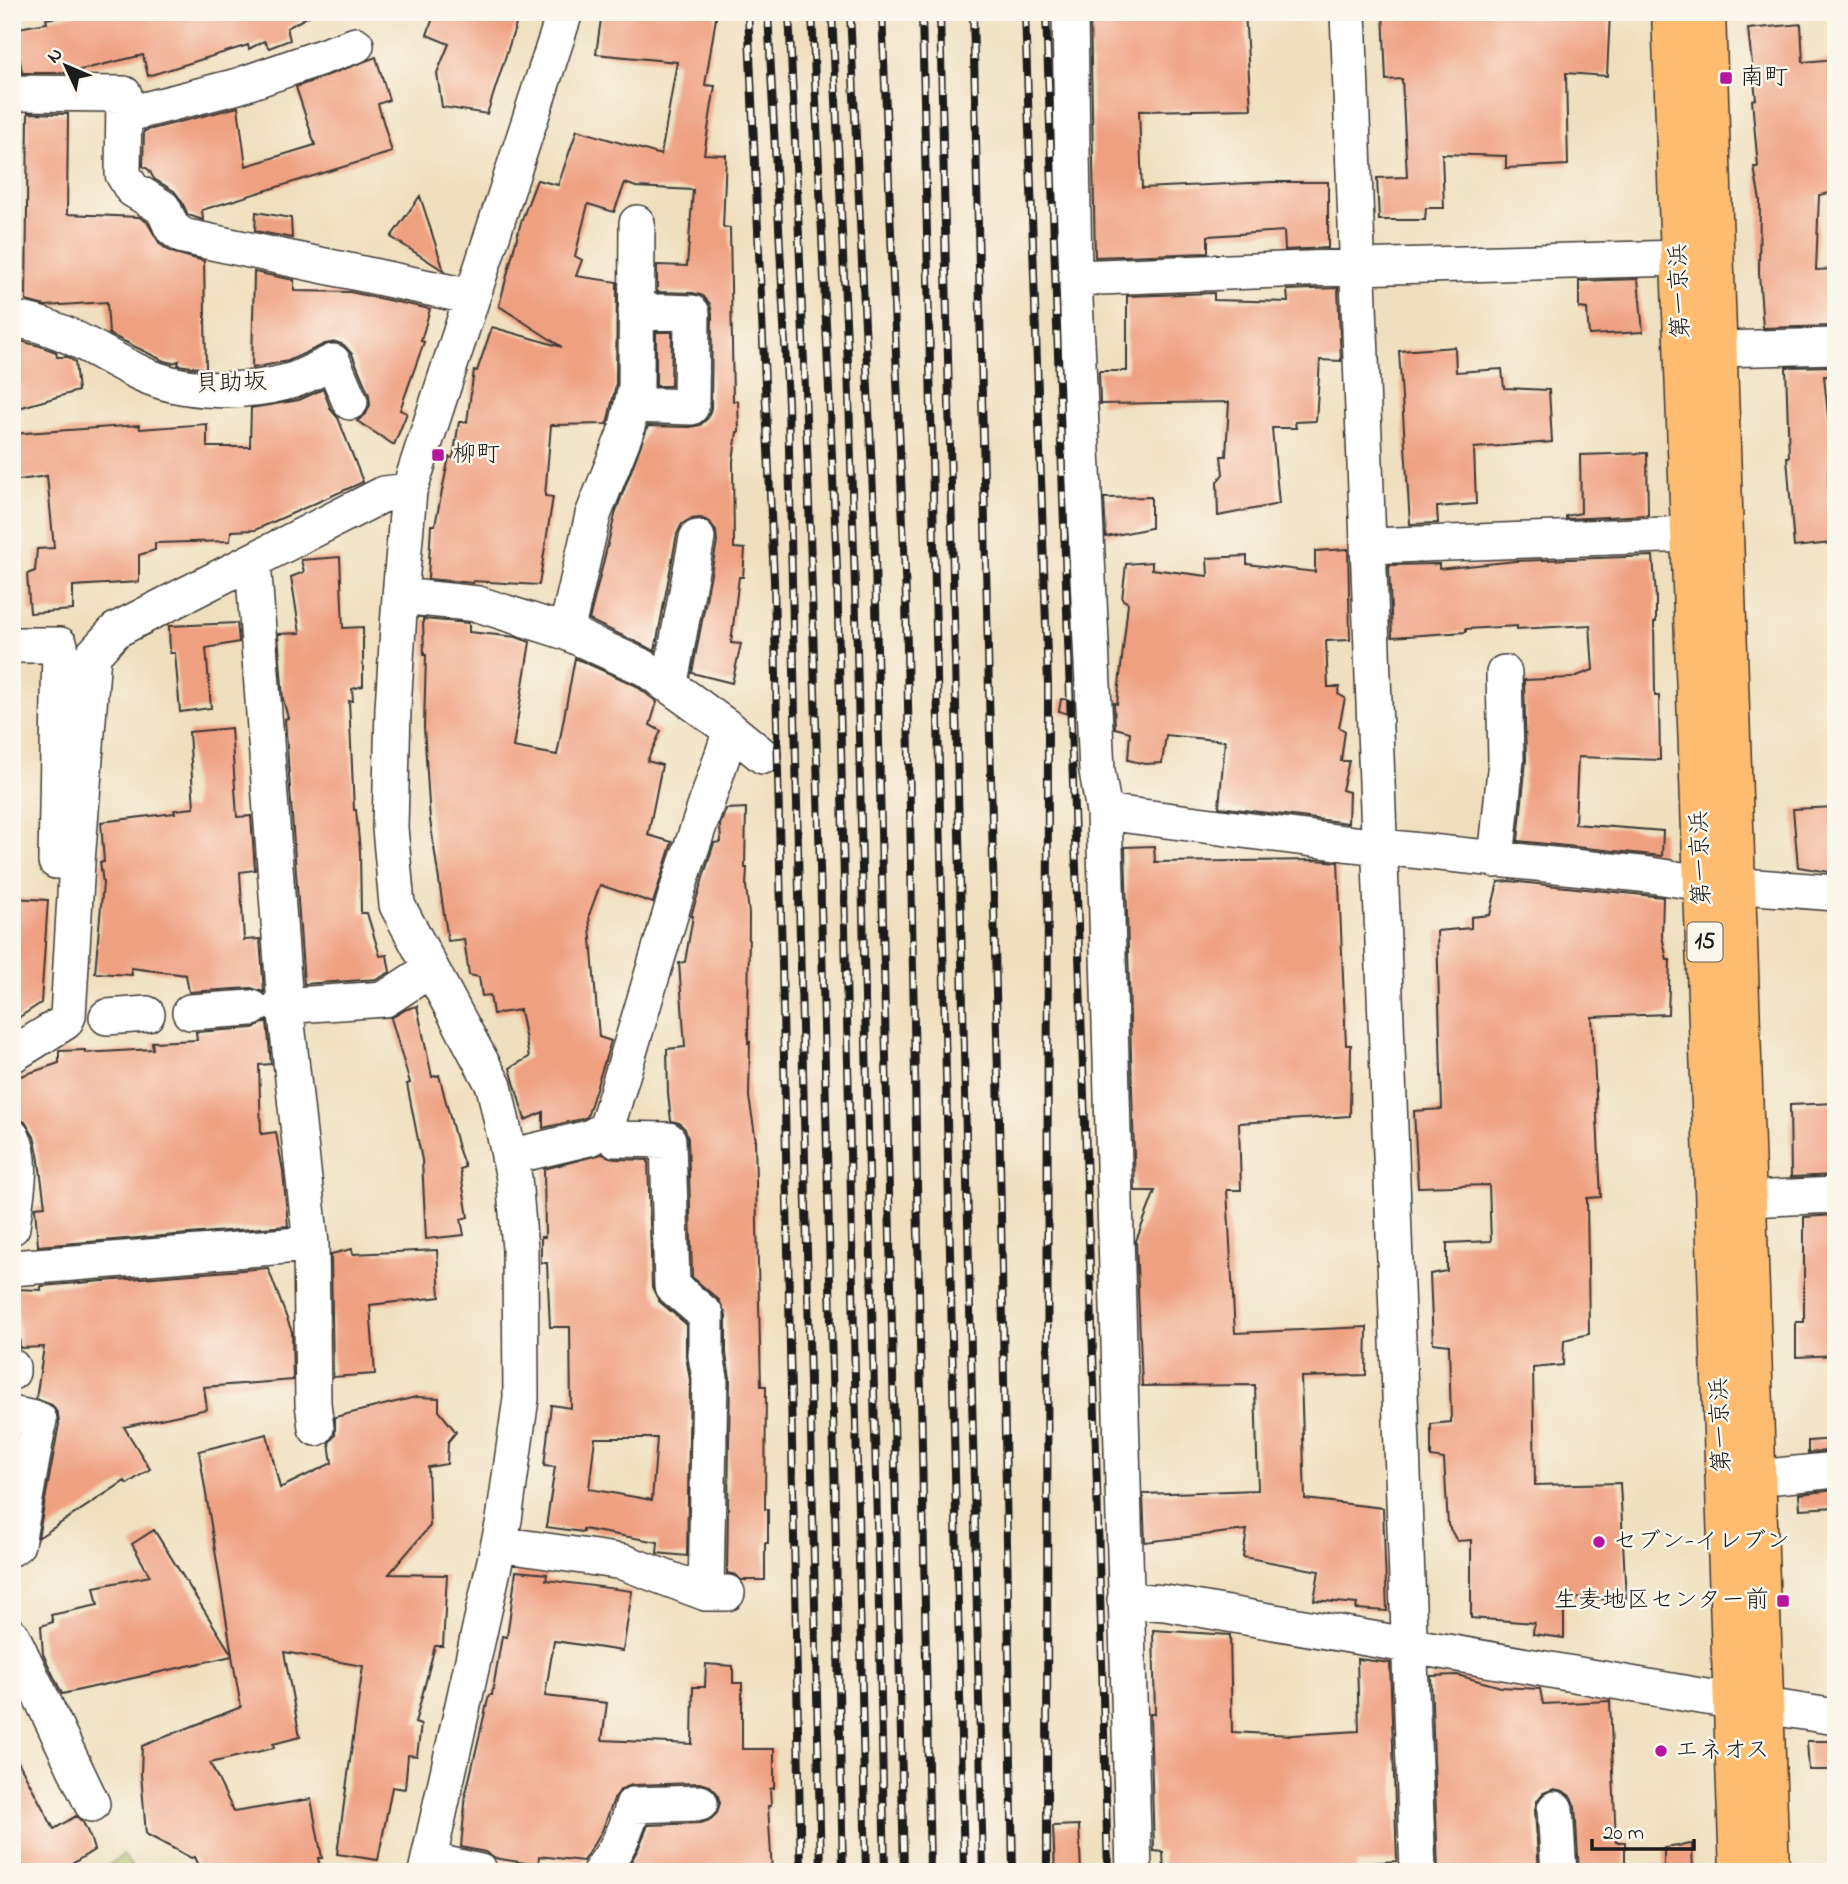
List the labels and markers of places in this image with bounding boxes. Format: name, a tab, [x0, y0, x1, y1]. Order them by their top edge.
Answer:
place label: 南町	[1740, 61, 1788, 96]
marker: 南町	[1718, 70, 1734, 86]
place label: 柳町	[452, 438, 500, 473]
marker: 柳町	[430, 447, 446, 463]
place label: セブン-イレブン	[1613, 1525, 1790, 1560]
marker: セブン-イレブン	[1591, 1534, 1607, 1550]
place label: 生麦地区センター前	[1554, 1584, 1769, 1619]
marker: 生麦地区センター前	[1775, 1593, 1791, 1609]
place label: エネオス	[1675, 1734, 1770, 1769]
marker: エネオス	[1653, 1743, 1669, 1759]

